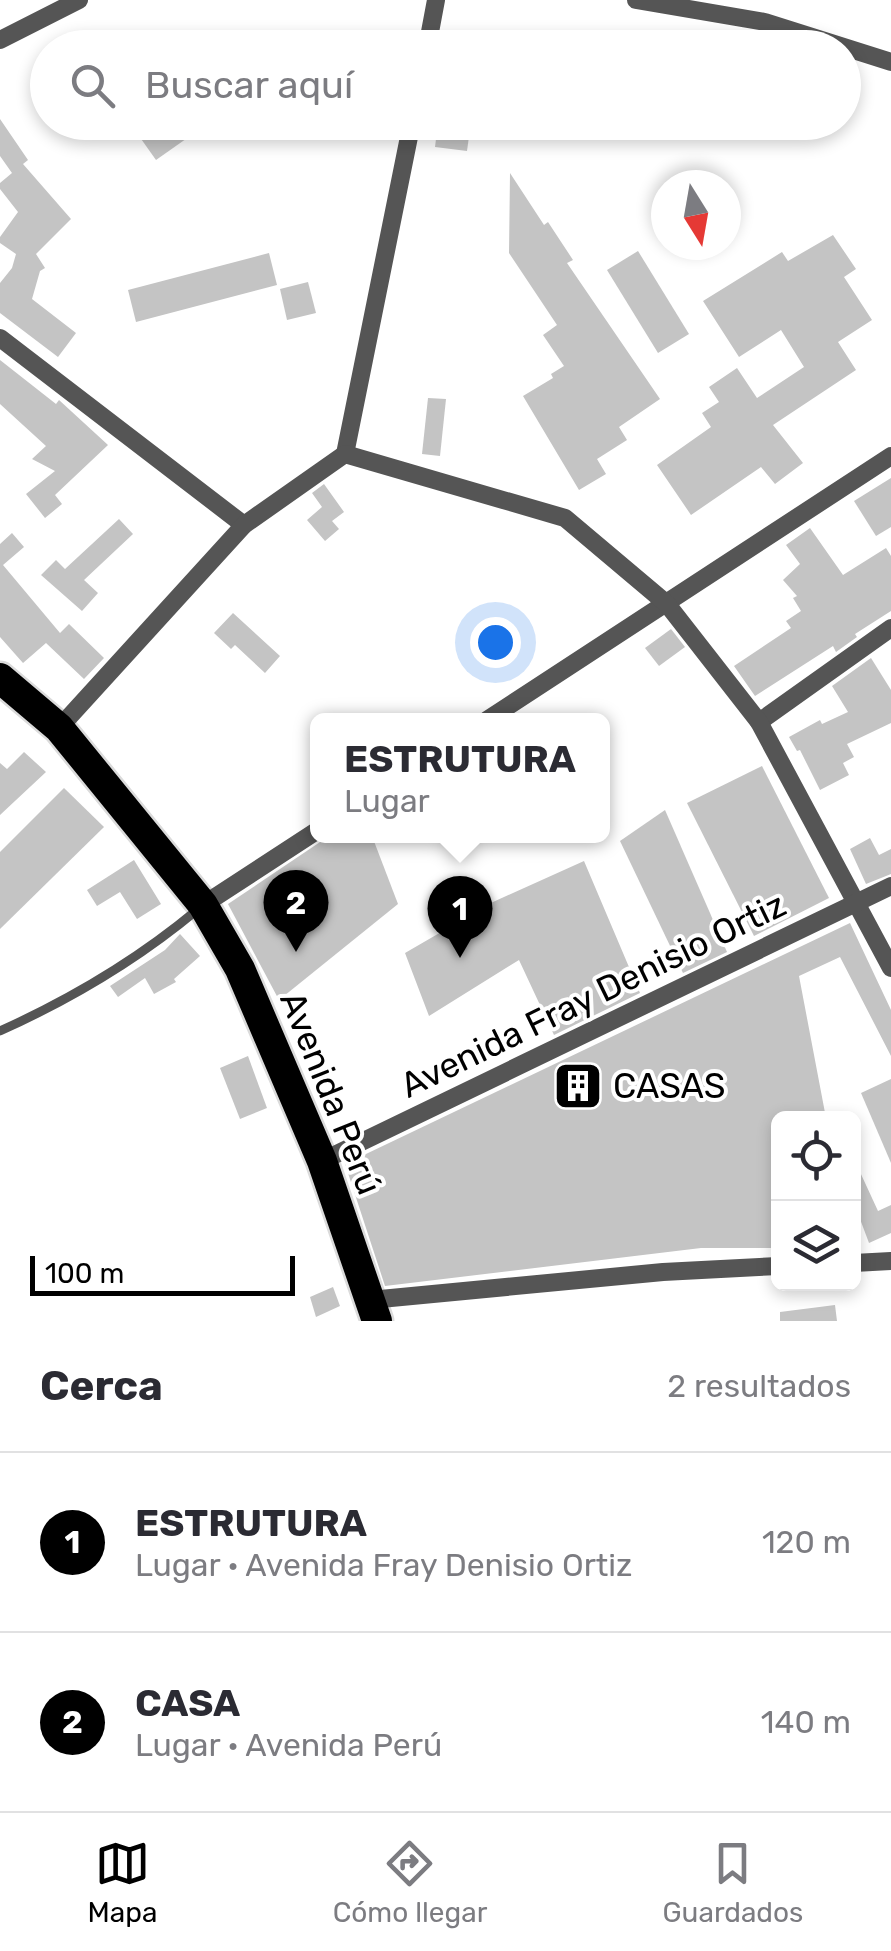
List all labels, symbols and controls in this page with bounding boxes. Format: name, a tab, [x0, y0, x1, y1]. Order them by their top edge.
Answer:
search box	[30, 30, 861, 140]
icon: search	[65, 58, 120, 113]
text: Buscar aquí	[145, 62, 353, 108]
north arrow	[651, 170, 741, 260]
your location	[470, 617, 521, 668]
popup	[310, 713, 610, 843]
text: ESTRUTURA	[344, 736, 576, 782]
text: Lugar	[344, 782, 430, 820]
pin: 2	[264, 870, 328, 952]
pin: 1	[428, 876, 492, 958]
street label: Avenida Fray Denisio Ortiz	[394, 883, 792, 1107]
street label: Avenida Perú	[271, 985, 391, 1201]
building icon: CASAS	[552, 1060, 604, 1112]
place label: CASAS	[613, 1065, 725, 1107]
map controls	[771, 1111, 861, 1291]
button: locate	[771, 1111, 861, 1201]
button: layers	[771, 1201, 861, 1291]
scale bar	[30, 1251, 295, 1296]
text: 100 m	[45, 1257, 124, 1290]
text: Cerca	[40, 1361, 163, 1411]
text: 2 resultados	[667, 1367, 851, 1405]
text: ESTRUTURA	[135, 1500, 367, 1546]
text: 1	[65, 1523, 80, 1561]
text: 120 m	[762, 1523, 851, 1561]
text: Lugar · Avenida Fray Denisio Ortiz	[135, 1546, 632, 1584]
text: CASA	[135, 1680, 240, 1726]
text: 2	[62, 1703, 83, 1741]
text: 140 m	[761, 1703, 851, 1741]
text: Lugar · Avenida Perú	[135, 1726, 442, 1764]
tab: Mapa	[88, 1836, 157, 1929]
tab: Cómo llegar	[333, 1836, 487, 1929]
tab: Guardados	[663, 1836, 803, 1929]

